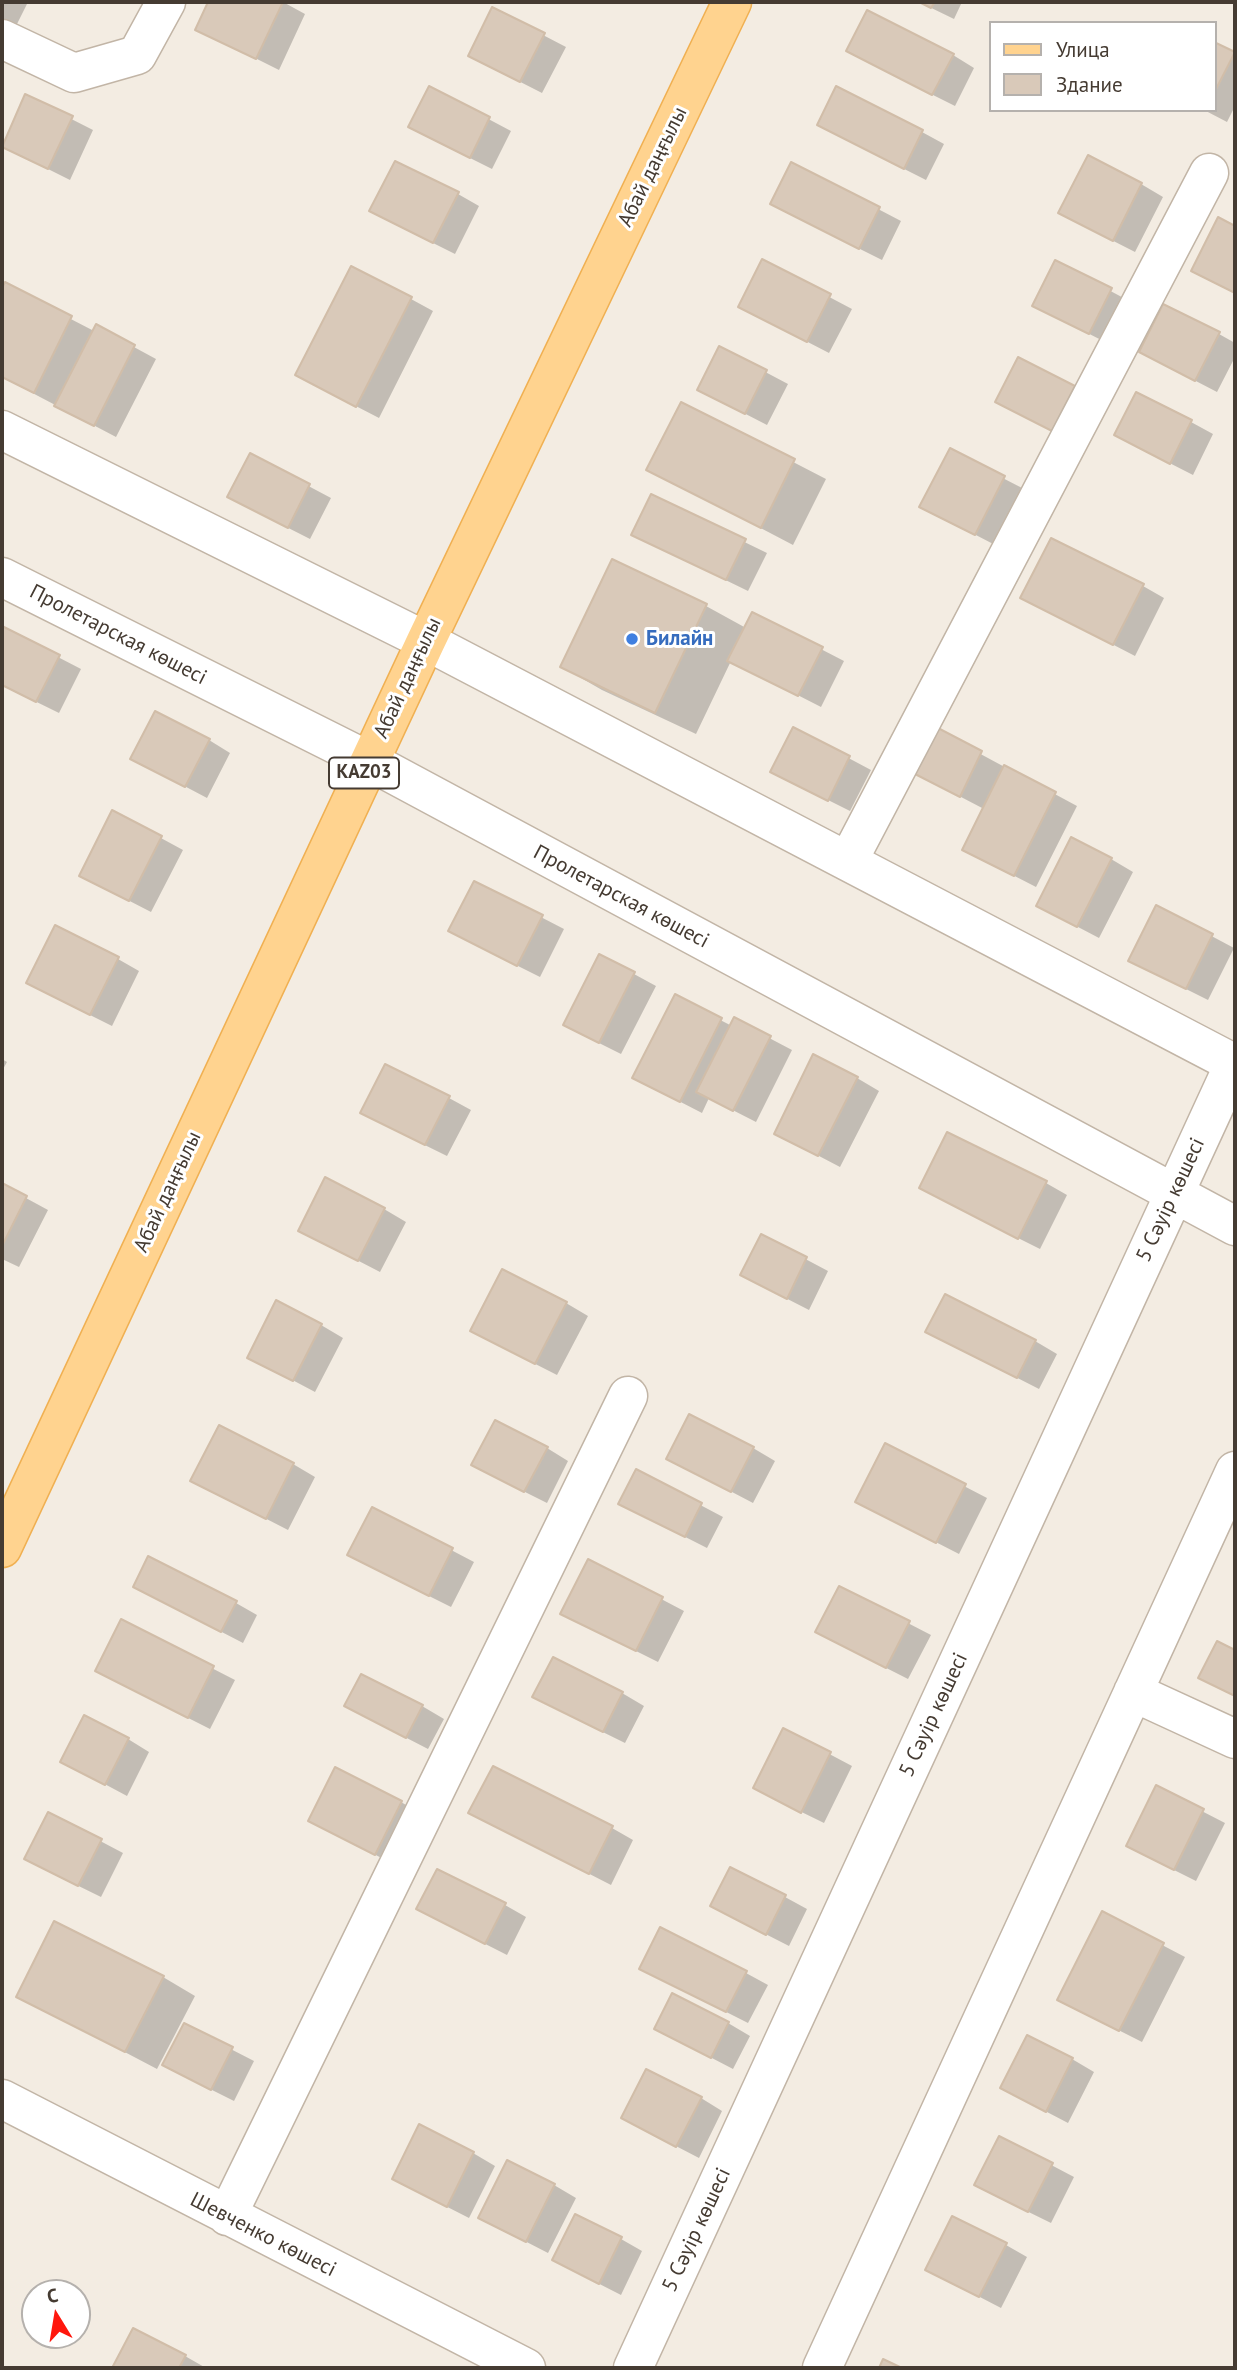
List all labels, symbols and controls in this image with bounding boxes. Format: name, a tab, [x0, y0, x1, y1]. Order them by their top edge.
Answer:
legend	[988, 21, 1216, 112]
text: Улица	[1056, 36, 1110, 63]
text: Здание	[1056, 71, 1123, 98]
street label: Абай даңғылы	[613, 103, 693, 231]
street label: Пролетарская көшесі	[25, 579, 211, 691]
street label: Абай даңғылы	[369, 613, 447, 743]
place label: Билайн	[646, 626, 713, 652]
marker: Билайн	[624, 631, 640, 647]
road number: KАZ03	[329, 758, 399, 788]
street label: Пролетарская көшесі	[529, 840, 713, 954]
street label: Абай даңғылы	[129, 1127, 207, 1257]
street label: 5 Сәуір көшесі	[1131, 1134, 1211, 1266]
street label: 5 Сәуір көшесі	[894, 1649, 974, 1781]
street label: 5 Сәуір көшесі	[657, 2164, 737, 2296]
street label: Шевченко көшесі	[186, 2187, 340, 2283]
north arrow	[21, 2279, 91, 2349]
text: С	[45, 2283, 60, 2308]

